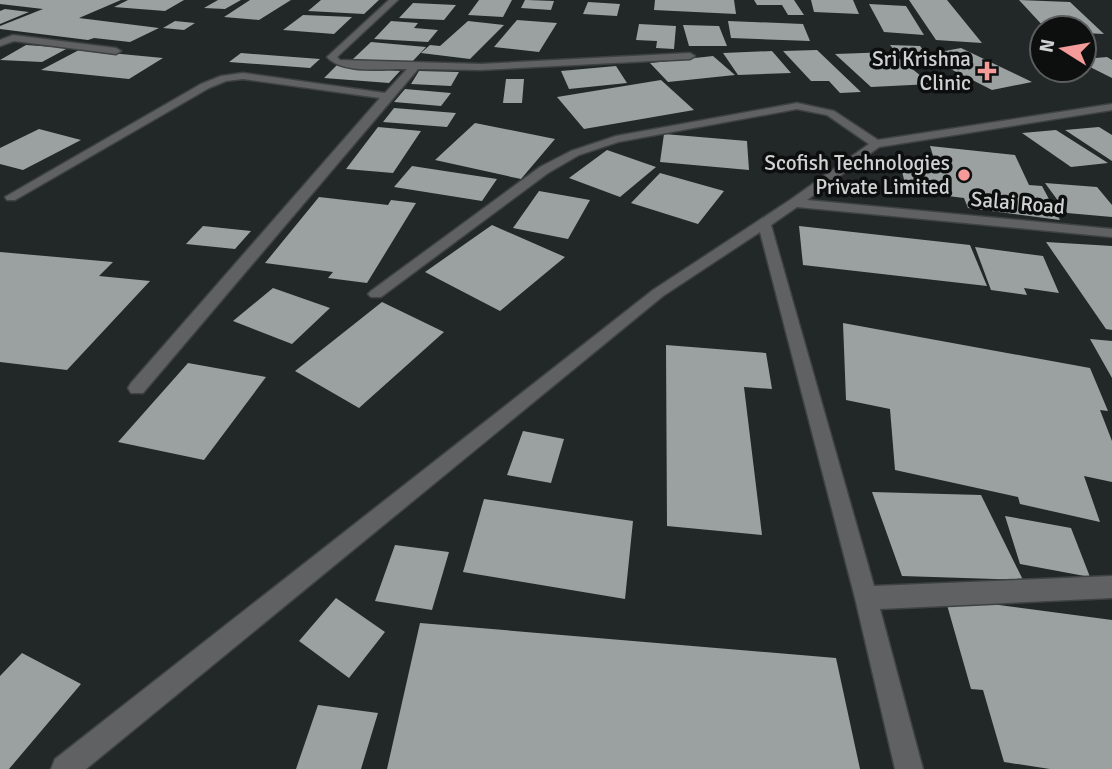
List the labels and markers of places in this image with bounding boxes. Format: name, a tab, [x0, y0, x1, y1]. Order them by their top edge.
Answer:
place label: Sri Krishna Clinic	[872, 46, 971, 96]
marker: Sri Krishna Clinic	[977, 61, 997, 81]
place label: Scofish Technologies Private Limited	[764, 150, 950, 200]
marker: Scofish Technologies Private Limited	[956, 167, 972, 183]

